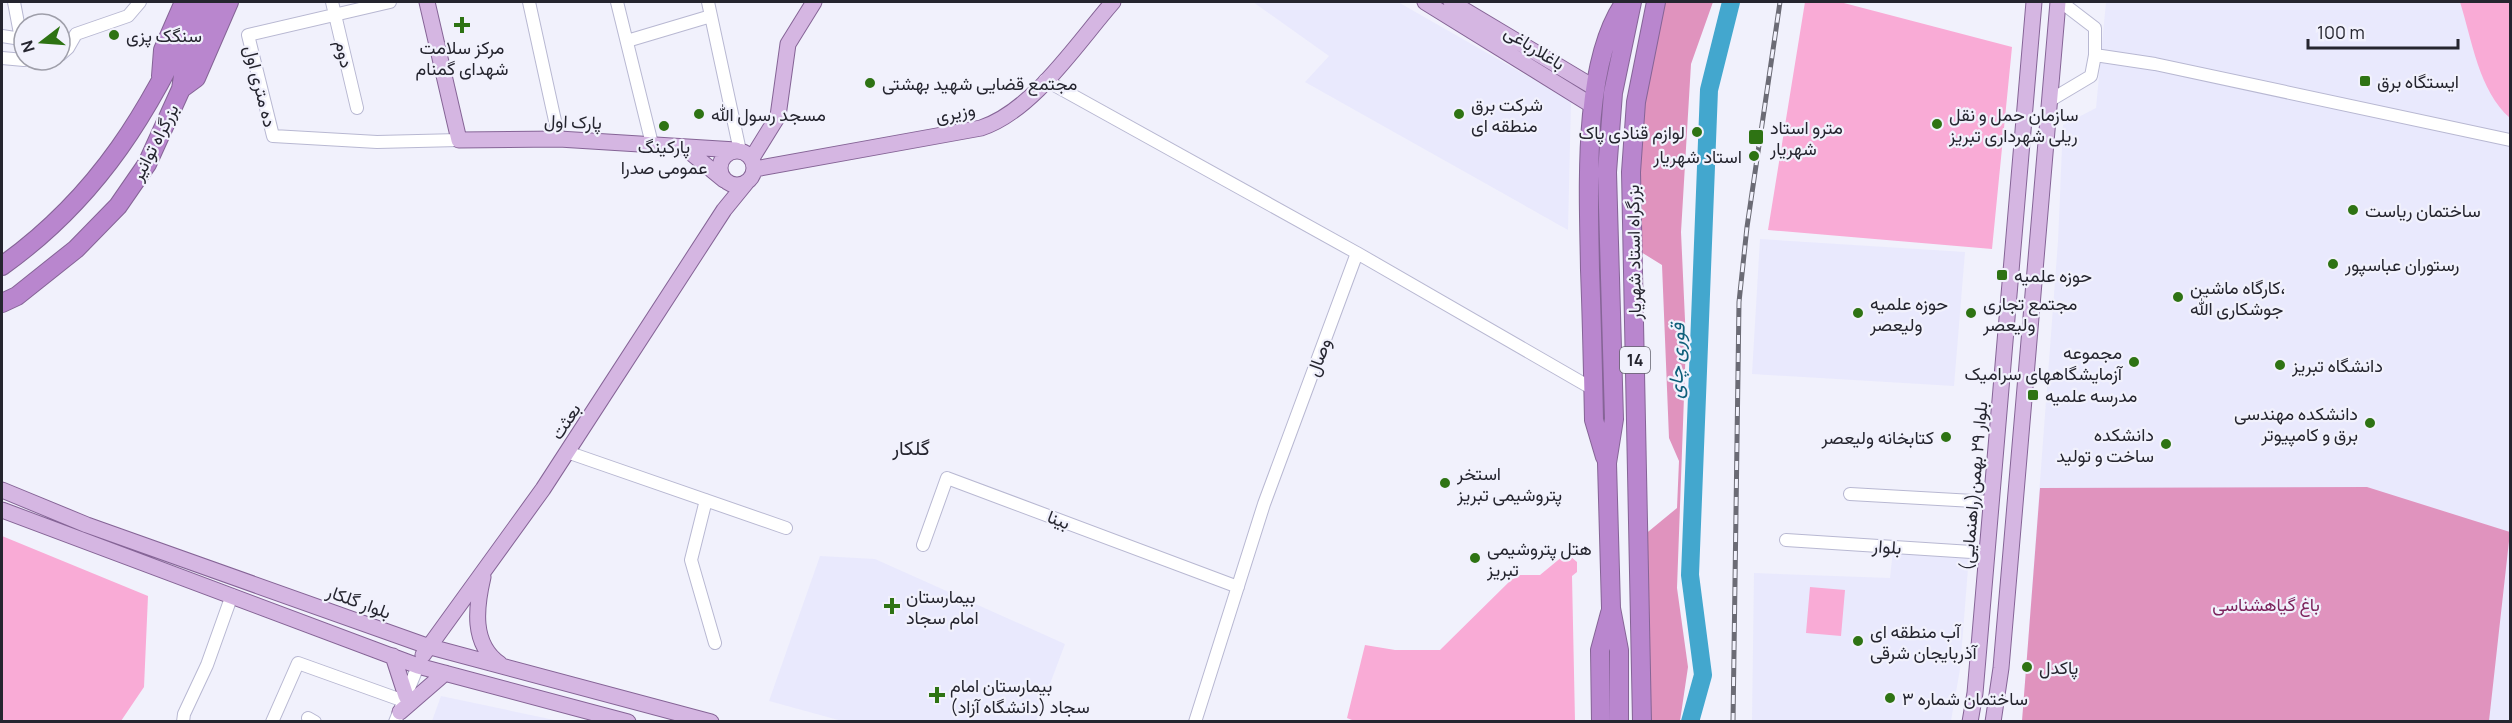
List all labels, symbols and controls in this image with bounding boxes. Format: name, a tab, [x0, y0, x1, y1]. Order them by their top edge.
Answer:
north arrow	[12, 12, 72, 72]
scale bar	[2308, 12, 2458, 50]
marker: مرکز سلامت شهدای گمنام	[453, 16, 471, 34]
street label: باغلارباغی	[1500, 19, 1570, 75]
text: 100 m	[2317, 20, 2365, 44]
place label: سنگک پزی	[126, 23, 202, 48]
marker: سنگک پزی	[107, 28, 121, 42]
place label: مرکز سلامت شهدای گمنام	[416, 35, 509, 81]
text: N	[15, 38, 40, 55]
street label: دوم	[329, 38, 360, 70]
street label: ده متری اول	[239, 43, 283, 129]
place label: ایستگاه برق	[2377, 69, 2459, 93]
place label: مجتمع قضایی شهید بهشتی	[882, 71, 1077, 96]
marker: ایستگاه برق	[2358, 74, 2372, 88]
marker: مجتمع قضایی شهید بهشتی	[863, 76, 877, 90]
place label: شرکت برق منطقه ای	[1471, 92, 1543, 137]
street label: وزیری	[933, 96, 977, 128]
street label: بزرگراه توانیر	[124, 99, 184, 185]
place label: مسجد رسول الله	[711, 102, 826, 126]
place label: سازمان حمل و نقل ریلی شهرداری تبریز	[1948, 102, 2079, 147]
marker: مسجد رسول الله	[692, 107, 706, 121]
marker: شرکت برق منطقه ای	[1452, 107, 1466, 121]
street label: پارک اول	[544, 108, 602, 135]
place label: مترو استاد شهریار	[1769, 115, 1843, 160]
marker: سازمان حمل و نقل ریلی شهرداری تبریز	[1930, 117, 1944, 131]
marker: پارکینگ عمومی صدرا	[657, 119, 671, 133]
place label: لوازم قنادی پاک	[1579, 120, 1685, 145]
marker: لوازم قنادی پاک	[1690, 125, 1704, 139]
marker: مترو استاد شهریار	[1747, 128, 1765, 146]
place label: پارکینگ عمومی صدرا	[621, 134, 707, 179]
place label: استاد شهریار	[1652, 144, 1742, 168]
marker: استاد شهریار	[1747, 149, 1761, 163]
street label: بزرگراه استاد شهریار	[1620, 184, 1646, 321]
place label: ساختمان ریاست	[2365, 198, 2481, 222]
marker: ساختمان ریاست	[2346, 203, 2360, 217]
place label: رستوران عباسپور	[2344, 252, 2460, 277]
marker: رستوران عباسپور	[2326, 257, 2340, 271]
place label: حوزه علمیه	[2014, 263, 2092, 287]
marker: حوزه علمیه	[1995, 268, 2009, 282]
place label: کارگاه ماشین، جوشکاری الله	[2190, 275, 2285, 320]
marker: کارگاه ماشین، جوشکاری الله	[2171, 290, 2185, 304]
place label: حوزه علمیه ولیعصر	[1869, 291, 1948, 336]
place label: مجتمع تجاری ولیعصر	[1982, 291, 2077, 336]
marker: حوزه علمیه ولیعصر	[1851, 306, 1865, 320]
marker: مجتمع تجاری ولیعصر	[1964, 306, 1978, 320]
water label: قوری چای	[1661, 321, 1692, 399]
street label: وصال	[1300, 334, 1336, 380]
place label: مجموعه آزمایشگاههای سرامیک	[1964, 340, 2124, 385]
road number: 14	[1620, 347, 1650, 373]
place label: دانشگاه تبریز	[2291, 353, 2383, 377]
marker: مجموعه آزمایشگاههای سرامیک	[2127, 355, 2141, 369]
marker: دانشگاه تبریز	[2273, 358, 2287, 372]
place label: مدرسه علمیه	[2045, 383, 2137, 407]
marker: مدرسه علمیه	[2026, 388, 2040, 402]
street label: بعثت	[544, 398, 586, 444]
street label: بلوار ٢٩ بهمن(راهنمایی)	[1954, 400, 1992, 572]
place label: دانشکده مهندسی برق و کامپیوتر	[2234, 401, 2358, 447]
marker: دانشکده مهندسی برق و کامپیوتر	[2363, 416, 2377, 430]
place label: دانشکده ساخت و تولید	[2056, 422, 2154, 467]
place label: کتابخانه ولیعصر	[1821, 425, 1934, 449]
marker: کتابخانه ولیعصر	[1939, 430, 1953, 444]
district label: گلکار	[891, 434, 930, 461]
marker: دانشکده ساخت و تولید	[2159, 437, 2173, 451]
place label: استخر پتروشیمی تبریز	[1456, 461, 1562, 507]
marker: استخر پتروشیمی تبریز	[1438, 476, 1452, 490]
street label: بینا	[1044, 504, 1074, 534]
street label: بلوار	[1871, 533, 1902, 559]
place label: هتل پتروشیمی تبریز	[1486, 536, 1592, 581]
marker: هتل پتروشیمی تبریز	[1468, 551, 1482, 565]
street label: بلوار گلکار	[323, 578, 394, 624]
place label: بیمارستان امام سجاد	[906, 584, 979, 630]
park label: باغ گیاهشناسی	[2212, 592, 2320, 617]
marker: بیمارستان امام سجاد	[883, 597, 901, 615]
place label: آب منطقه ای آذربایجان شرقی	[1870, 619, 1979, 664]
marker: آب منطقه ای آذربایجان شرقی	[1851, 634, 1865, 648]
place label: پاکدل	[2039, 655, 2078, 680]
marker: پاکدل	[2020, 660, 2034, 674]
place label: بیمارستان امام سجاد (دانشگاه آزاد)	[950, 673, 1090, 718]
marker: بیمارستان امام سجاد (دانشگاه آزاد)	[928, 686, 946, 704]
place label: ساختمان شماره ۳	[1902, 686, 2028, 710]
marker: ساختمان شماره ۳	[1883, 691, 1897, 705]

